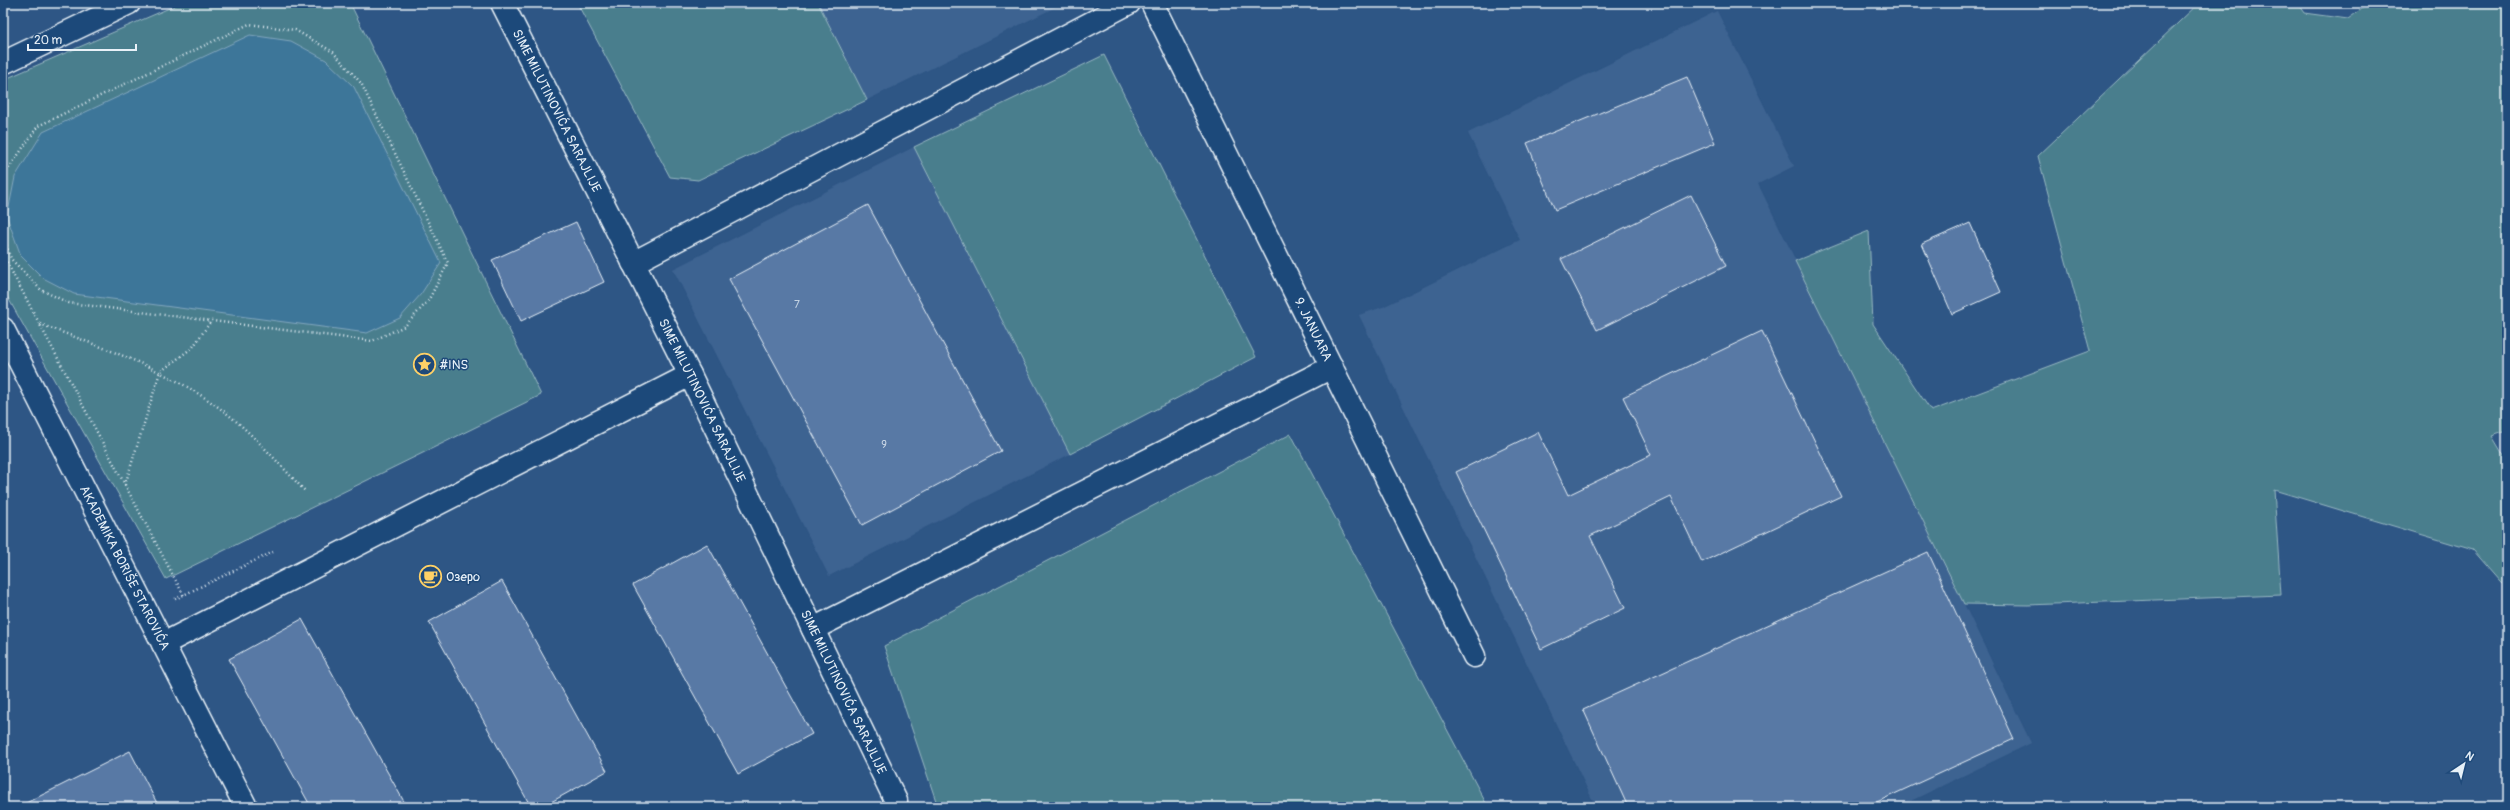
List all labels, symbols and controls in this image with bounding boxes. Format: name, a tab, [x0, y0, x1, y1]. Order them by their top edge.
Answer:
scale bar	[28, 26, 136, 52]
street label: SIME MILUTINOVIĆA SARAJLIJE	[509, 27, 604, 195]
text: 20 m	[34, 33, 63, 48]
street label: 9. JANUARA	[1291, 295, 1336, 364]
house number: 7	[794, 298, 800, 311]
street label: SIME MILUTINOVIĆA SARAJLIJE	[655, 316, 749, 485]
place icon: #INS	[412, 352, 438, 378]
place label: #INS	[439, 357, 468, 373]
house number: 9	[881, 438, 887, 451]
street label: AKADEMIKA BORIŠE STAROVIĆA	[76, 483, 173, 653]
cafe icon: Озеро	[417, 564, 443, 590]
place label: Озеро	[446, 569, 480, 585]
street label: SIME MILUTINOVIĆA SARAJLIJE	[797, 607, 890, 777]
north arrow	[2444, 744, 2484, 784]
text: N	[2463, 749, 2477, 764]

